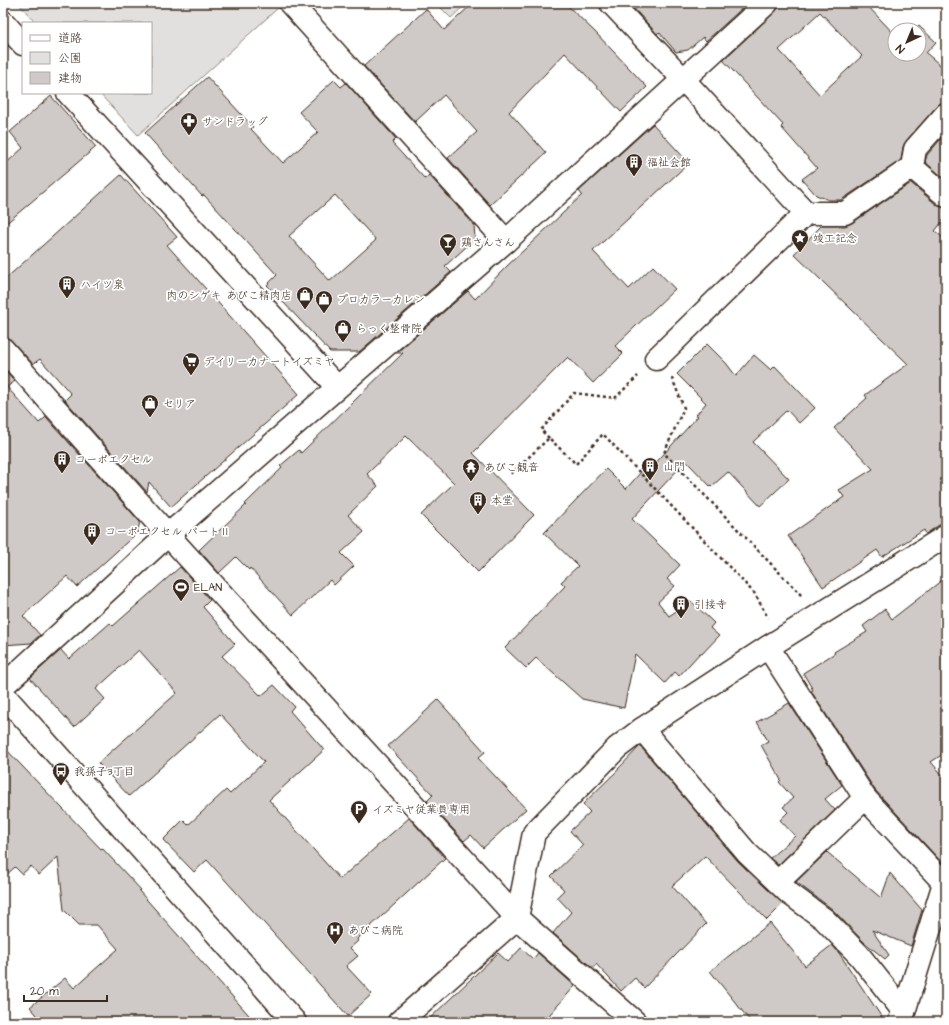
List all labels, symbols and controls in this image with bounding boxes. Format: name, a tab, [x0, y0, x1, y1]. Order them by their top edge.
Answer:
legend	[22, 22, 152, 94]
north arrow	[887, 22, 927, 62]
text: 道路	[58, 30, 82, 47]
text: N	[893, 41, 908, 57]
text: 公園	[58, 50, 82, 67]
text: 建物	[58, 70, 82, 87]
pharmacy icon: サンドラッグ	[179, 111, 199, 136]
place label: サンドラッグ	[202, 114, 268, 129]
building icon: 福祉会館	[624, 152, 644, 177]
place label: 福祉会館	[647, 155, 691, 170]
place icon: 竣工記念	[790, 228, 810, 253]
place label: 竣工記念	[813, 231, 857, 246]
bar icon: 鶏さんさん	[438, 232, 458, 257]
place label: 鶏さんさん	[461, 235, 515, 250]
building icon: ハイツ泉	[57, 274, 77, 299]
place label: ハイツ泉	[80, 277, 124, 292]
shop icon: 肉のシゲキ あびこ精肉店	[295, 285, 315, 310]
place label: 肉のシゲキ あびこ精肉店	[167, 288, 292, 303]
shop icon: プロカラーカレン	[314, 289, 334, 314]
place label: プロカラーカレン	[337, 292, 425, 307]
shop icon: らっく整骨院	[333, 318, 353, 343]
place label: らっく整骨院	[356, 321, 422, 336]
supermarket icon: デイリーカナートイズミヤ	[181, 351, 201, 376]
place label: デイリーカナートイズミヤ	[204, 354, 335, 369]
shop icon: セリア	[140, 393, 160, 418]
place label: セリア	[163, 396, 196, 411]
building icon: コーポエクセル	[52, 449, 72, 474]
place label: コーポエクセル	[75, 452, 152, 467]
building icon: 山門	[640, 456, 660, 481]
temple icon: あびこ観音	[461, 457, 481, 482]
place label: 山門	[663, 459, 685, 474]
place label: あびこ観音	[484, 460, 539, 475]
building icon: 本堂	[468, 490, 488, 515]
place label: 本堂	[491, 493, 513, 508]
building icon: コーポエクセル パートⅡ	[82, 521, 102, 546]
place label: コーポエクセル パートⅡ	[105, 524, 231, 539]
sports icon: ELAN	[171, 577, 191, 602]
place label: ELAN	[194, 580, 222, 595]
building icon: 引接寺	[671, 594, 691, 619]
place label: 引接寺	[694, 597, 727, 612]
bus stop icon: 我孫子3丁目	[51, 761, 71, 786]
place label: 我孫子3丁目	[74, 764, 135, 779]
parking icon: イズミヤ従業員専用	[349, 799, 369, 824]
place label: イズミヤ従業員専用	[372, 802, 470, 817]
hospital icon: あびこ病院	[325, 920, 345, 945]
place label: あびこ病院	[348, 923, 403, 938]
scale bar	[24, 977, 107, 1003]
text: 20 m	[30, 983, 59, 1000]

